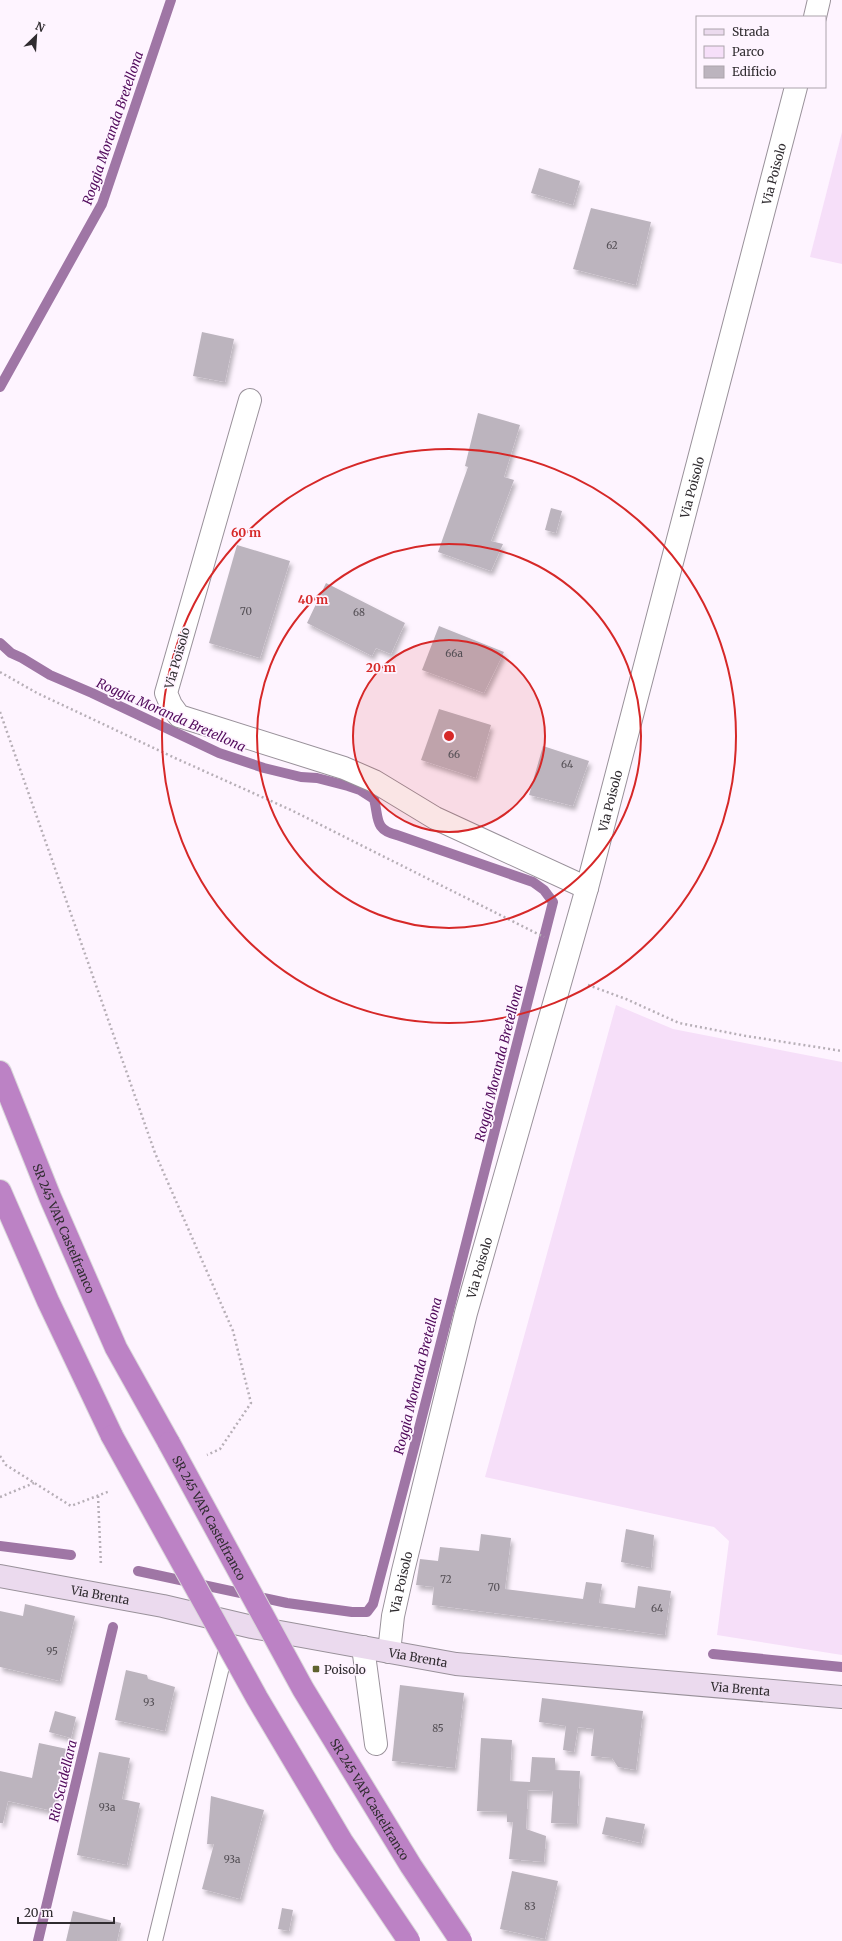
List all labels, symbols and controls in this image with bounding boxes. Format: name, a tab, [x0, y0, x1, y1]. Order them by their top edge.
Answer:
north arrow	[16, 16, 56, 56]
legend	[696, 16, 826, 88]
text: N	[33, 19, 47, 35]
text: Strada	[732, 24, 770, 39]
text: Parco	[732, 44, 764, 59]
water label: Roggia Moranda Bretellona	[79, 49, 147, 207]
text: Edificio	[732, 64, 776, 79]
street label: Via Poisolo	[758, 141, 789, 207]
house number: 62	[606, 239, 618, 252]
street label: Via Poisolo	[676, 455, 707, 521]
text: 60 m	[231, 525, 261, 540]
text: 40 m	[298, 592, 328, 607]
house number: 70	[240, 605, 252, 618]
house number: 68	[353, 606, 365, 619]
street label: Via Poisolo	[161, 626, 193, 691]
house number: 66a	[445, 647, 463, 660]
text: 20 m	[366, 660, 396, 675]
water label: Roggia Moranda Bretellona	[94, 674, 248, 756]
centre of rings	[442, 729, 456, 743]
house number: 66	[448, 748, 460, 761]
house number: 64	[561, 758, 573, 771]
street label: Via Poisolo	[594, 768, 625, 834]
water label: Roggia Moranda Bretellona	[471, 983, 527, 1143]
street label: SR 245 VAR Castelfranco	[30, 1161, 99, 1296]
street label: Via Poisolo	[463, 1235, 495, 1301]
water label: Roggia Moranda Bretellona	[390, 1296, 446, 1456]
street label: SR 245 VAR Castelfranco	[170, 1453, 250, 1583]
street label: Via Poisolo	[386, 1550, 415, 1615]
house number: 72	[440, 1573, 452, 1586]
house number: 70	[488, 1581, 500, 1594]
street label: Via Brenta	[69, 1582, 131, 1607]
house number: 64	[651, 1602, 663, 1615]
street label: Via Brenta	[387, 1644, 449, 1670]
house number: 95	[46, 1645, 58, 1658]
place label: Poisolo	[324, 1662, 366, 1677]
marker: Poisolo	[311, 1664, 321, 1674]
street label: Via Brenta	[709, 1678, 771, 1698]
house number: 93	[143, 1696, 155, 1709]
house number: 85	[432, 1722, 444, 1735]
street label: SR 245 VAR Castelfranco	[327, 1735, 413, 1863]
water label: Rio Scudellara	[45, 1738, 81, 1824]
house number: 93a	[99, 1801, 116, 1814]
house number: 93a	[224, 1853, 241, 1866]
scale bar	[18, 1899, 114, 1925]
house number: 83	[524, 1900, 536, 1913]
text: 20 m	[24, 1905, 53, 1920]

